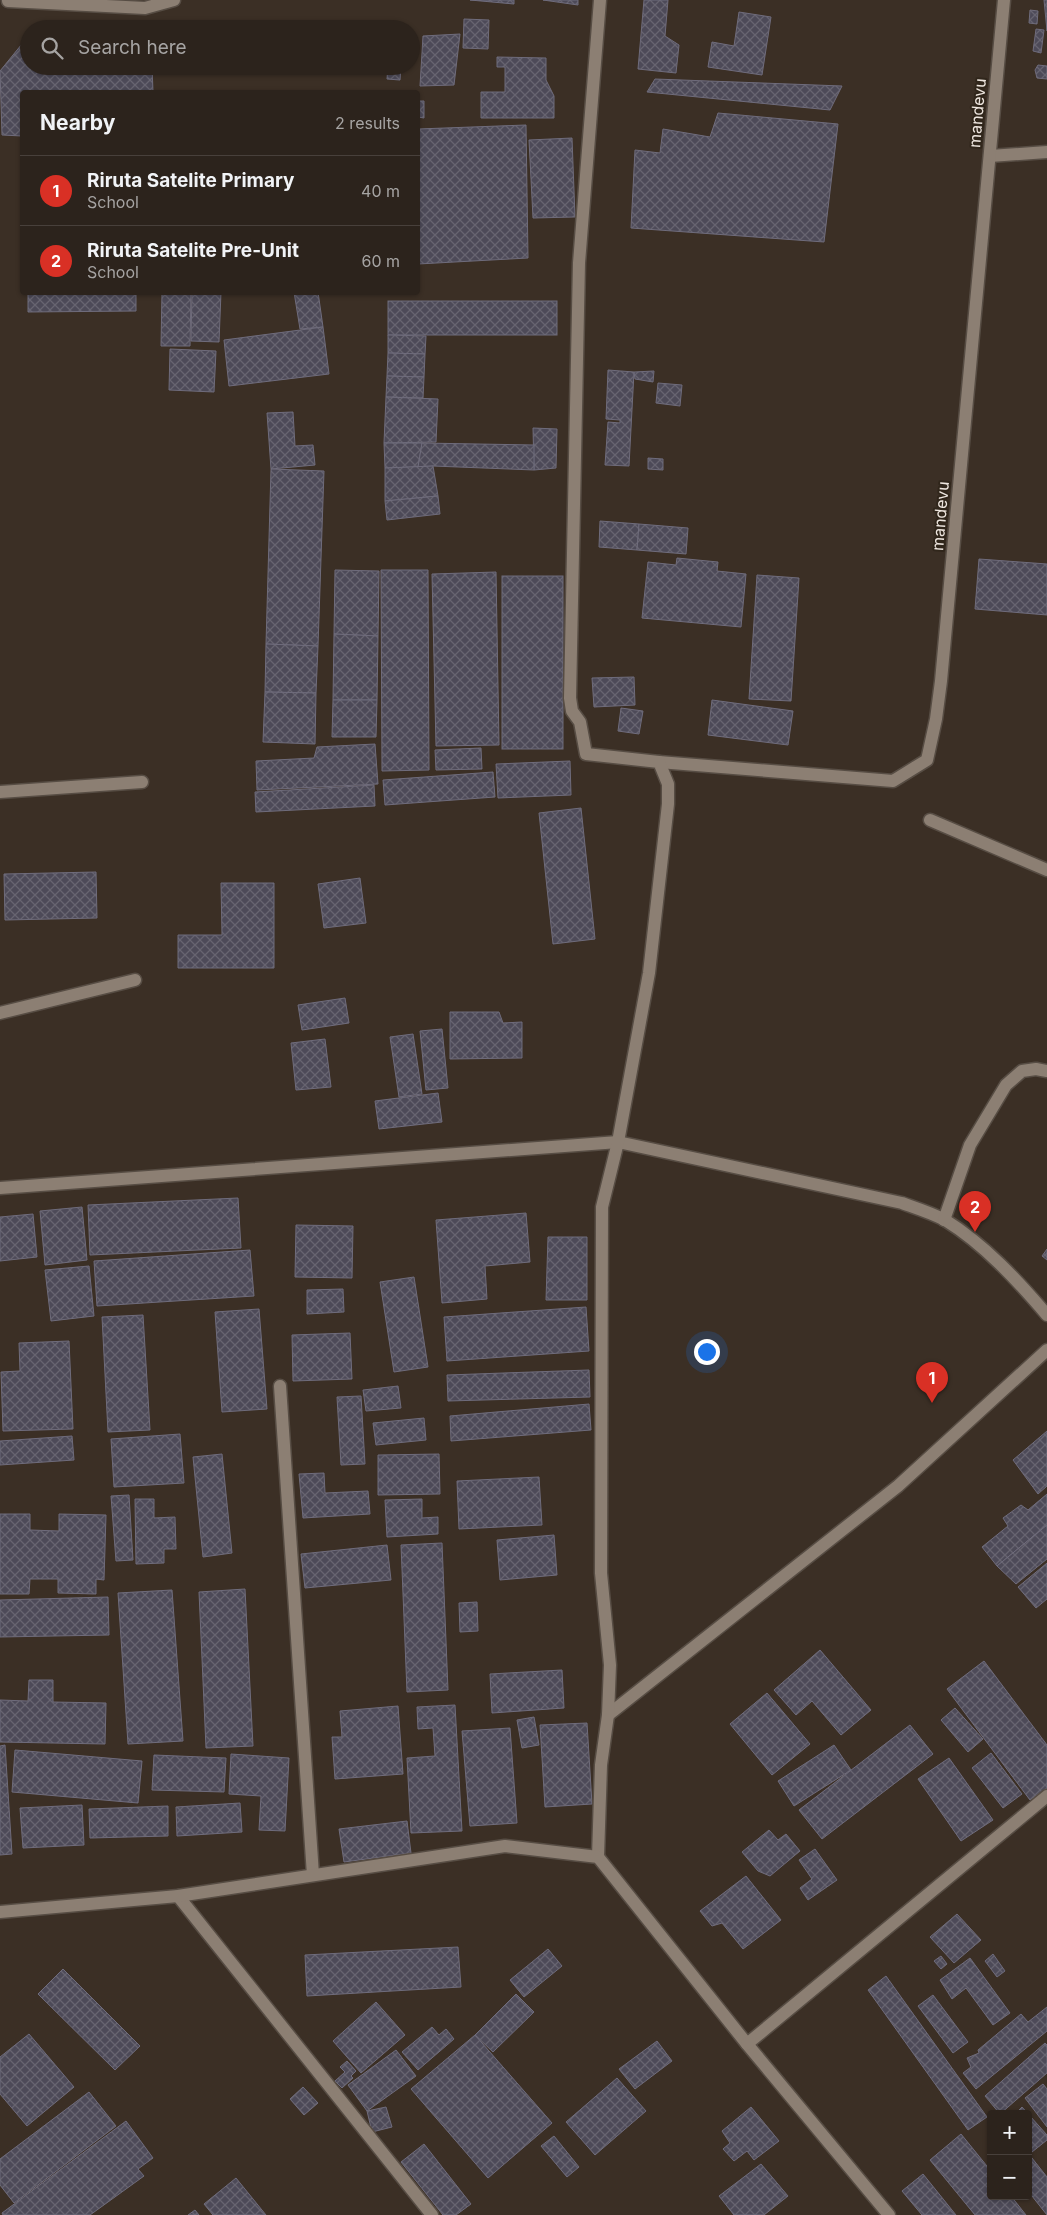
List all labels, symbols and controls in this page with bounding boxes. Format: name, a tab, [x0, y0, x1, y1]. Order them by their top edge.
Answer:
search box	[20, 20, 420, 75]
icon: search	[38, 34, 66, 62]
text: Search here	[78, 36, 187, 59]
street label: mandevu	[964, 77, 990, 149]
text: Nearby	[40, 110, 115, 135]
text: 2 results	[335, 113, 400, 133]
text: Riruta Satelite Primary	[87, 169, 294, 192]
text: 1	[53, 181, 59, 201]
text: 40 m	[361, 181, 400, 201]
text: School	[87, 192, 139, 212]
text: Riruta Satelite Pre-Unit	[87, 239, 299, 262]
text: 2	[51, 251, 61, 271]
text: 60 m	[361, 251, 400, 271]
text: School	[87, 262, 139, 282]
street label: mandevu	[927, 480, 953, 552]
pin: 2	[959, 1191, 991, 1232]
your location	[694, 1339, 720, 1365]
pin: 1	[916, 1362, 948, 1403]
map controls	[987, 2110, 1032, 2200]
button: +	[987, 2110, 1032, 2155]
button: −	[987, 2155, 1032, 2200]

